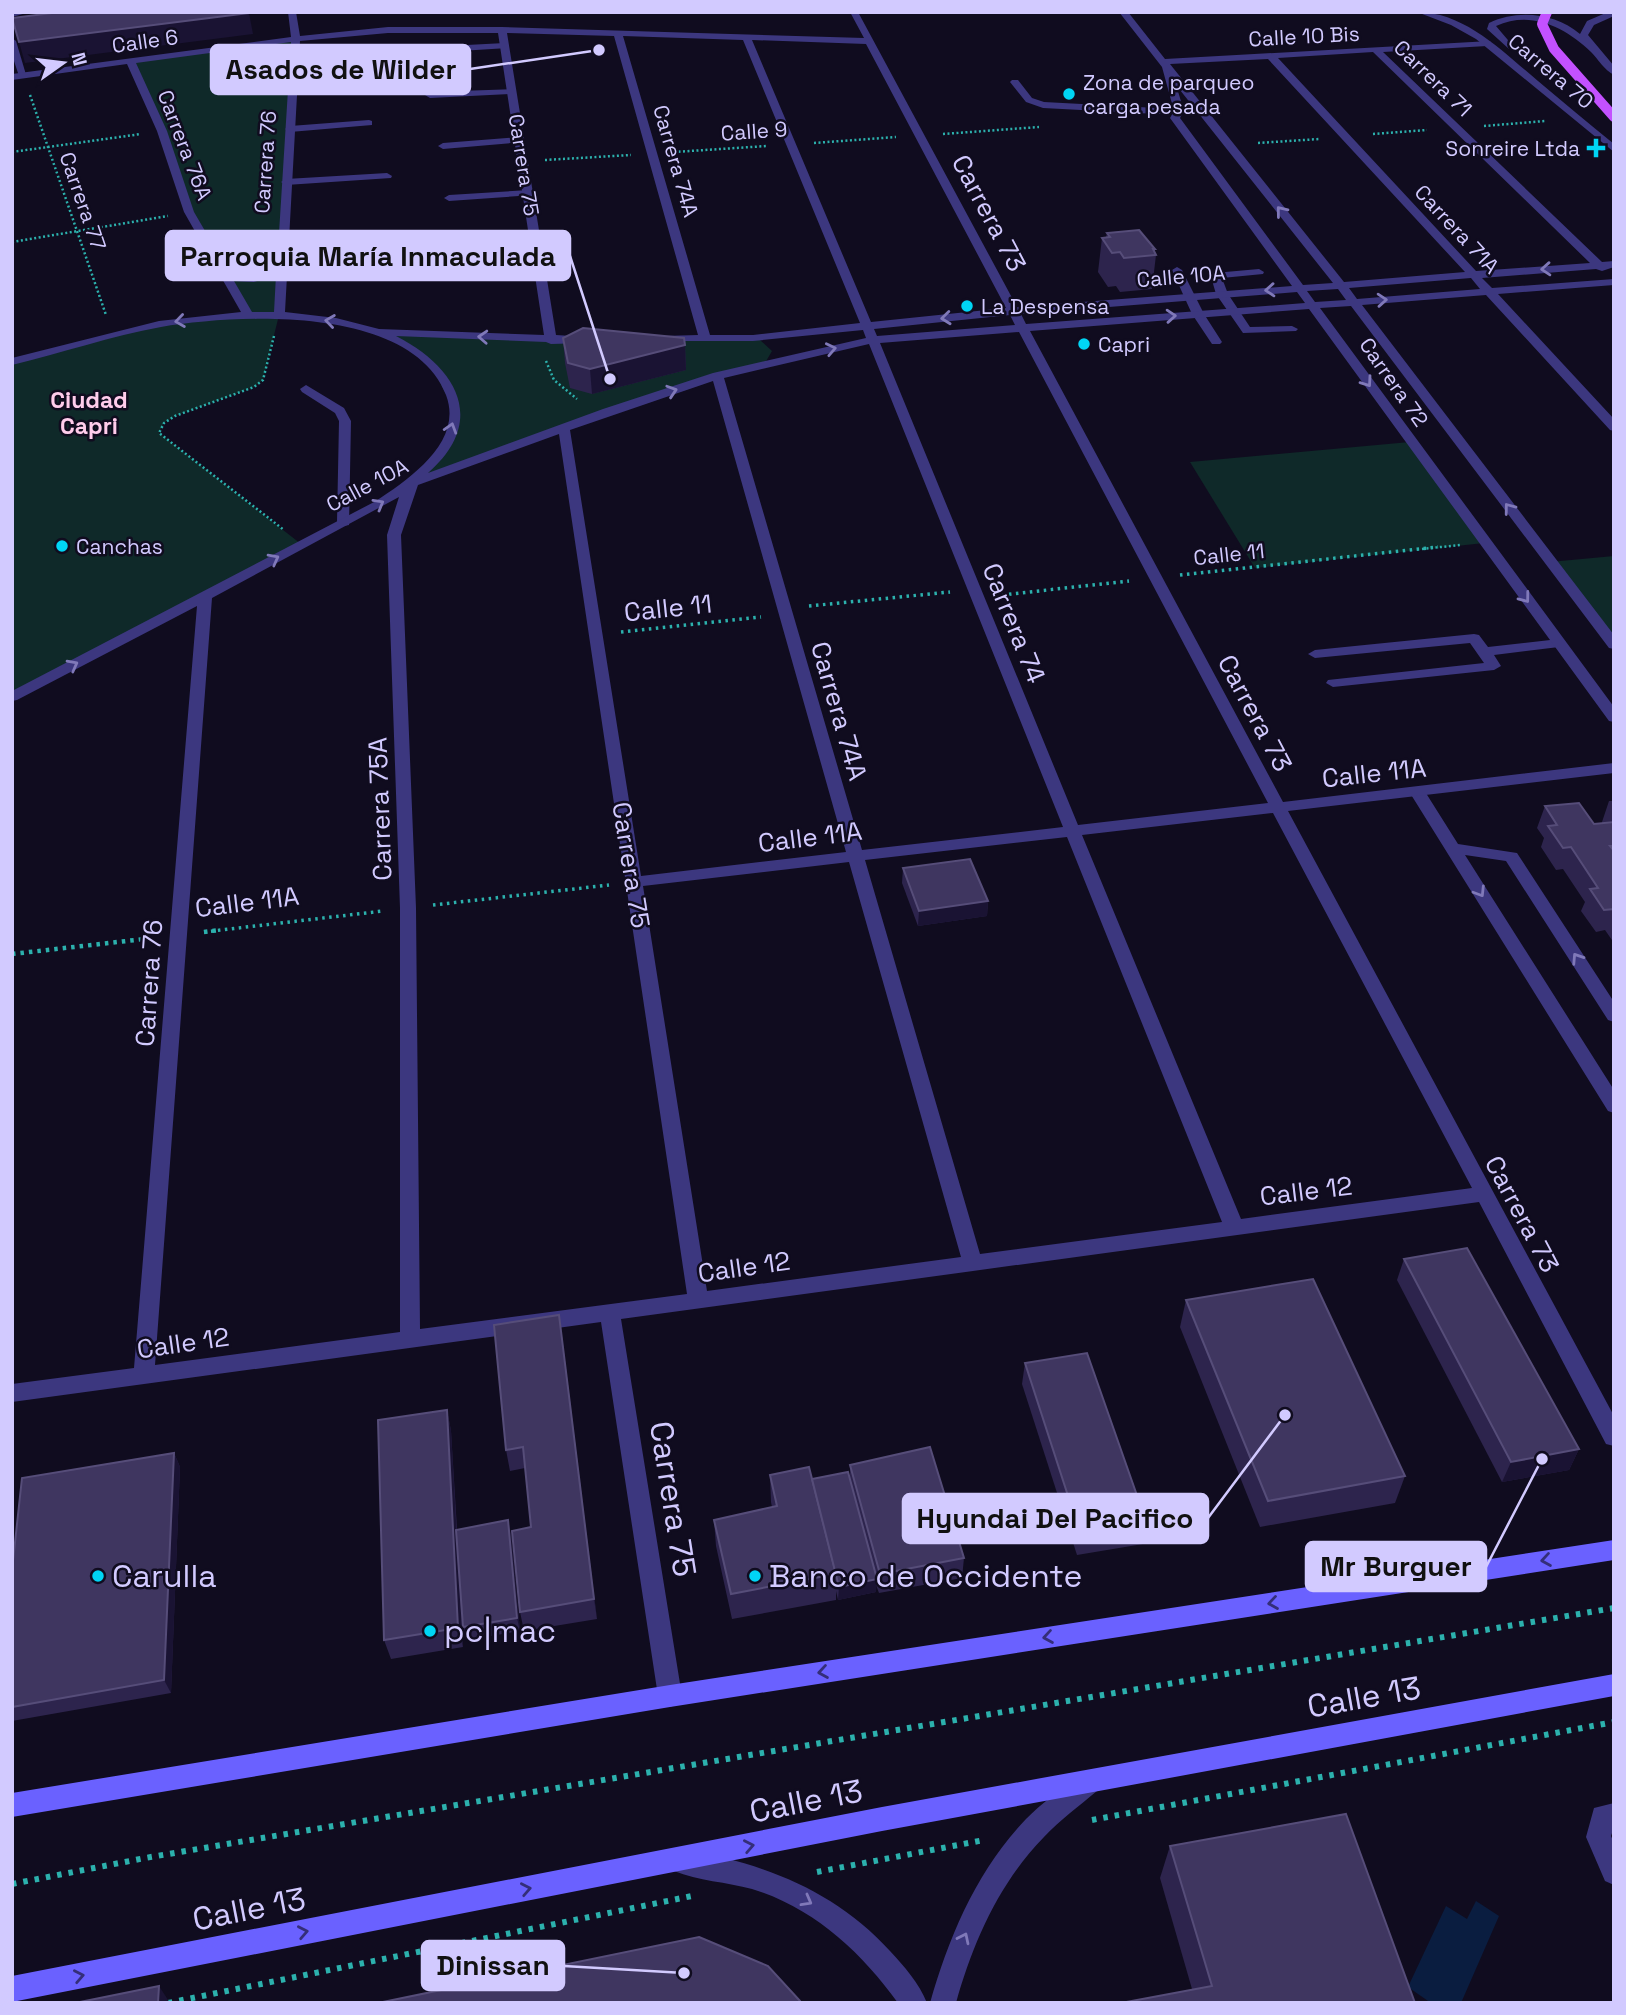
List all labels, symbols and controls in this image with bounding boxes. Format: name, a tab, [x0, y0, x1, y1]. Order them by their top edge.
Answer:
street label: Calle 10 Bis	[1248, 20, 1360, 52]
street label: Calle 6	[110, 23, 180, 59]
street label: Carrera 70	[1503, 27, 1599, 115]
north arrow	[28, 28, 98, 98]
street label: Carrera 71	[1388, 34, 1478, 122]
callout: Asados de Wilder	[211, 45, 470, 94]
text: N	[65, 50, 93, 68]
text: Asados de Wilder	[225, 51, 457, 87]
place label: Zona de parqueo carga pesada	[1083, 69, 1254, 120]
street label: Carrera 76A	[152, 86, 218, 204]
marker: Zona de parqueo carga pesada	[1061, 86, 1077, 102]
street label: Carrera 74A	[647, 102, 705, 220]
street label: Carrera 76	[248, 110, 282, 214]
street label: Carrera 75	[503, 112, 545, 218]
street label: Calle 9	[720, 115, 788, 147]
place label: Sonreire Ltda	[1445, 135, 1580, 162]
marker: Sonreire Ltda	[1586, 138, 1606, 158]
street label: Carrera 77	[54, 148, 112, 254]
street label: Carrera 73	[944, 149, 1034, 277]
street label: Carrera 71A	[1409, 179, 1505, 279]
one-way arrow	[1277, 207, 1289, 220]
callout: Parroquia María Inmaculada	[166, 231, 570, 280]
text: Parroquia María Inmaculada	[180, 238, 556, 274]
street label: Calle 10A	[1135, 259, 1227, 293]
one-way arrow	[1540, 261, 1551, 276]
one-way arrow	[1264, 282, 1275, 297]
place label: La Despensa	[981, 293, 1109, 320]
one-way arrow	[1377, 293, 1388, 308]
marker: La Despensa	[959, 298, 975, 314]
one-way arrow	[1166, 309, 1177, 324]
one-way arrow	[940, 310, 951, 325]
one-way arrow	[174, 313, 186, 328]
one-way arrow	[324, 314, 336, 329]
one-way arrow	[477, 330, 488, 345]
place label: Capri	[1098, 331, 1150, 358]
street label: Carrera 72	[1353, 332, 1435, 432]
marker: Capri	[1076, 336, 1092, 352]
one-way arrow	[825, 342, 837, 357]
one-way arrow	[1359, 374, 1372, 387]
one-way arrow	[665, 384, 677, 399]
district label: Ciudad Capri	[50, 385, 128, 441]
one-way arrow	[443, 423, 458, 435]
street label: Calle 10A	[321, 452, 413, 518]
one-way arrow	[372, 499, 385, 512]
one-way arrow	[1505, 503, 1517, 516]
place label: Canchas	[76, 533, 163, 560]
street label: Calle 11	[1192, 537, 1266, 571]
marker: Canchas	[54, 538, 70, 554]
one-way arrow	[266, 554, 279, 567]
street label: Carrera 74	[975, 558, 1053, 688]
street label: Calle 11	[622, 586, 714, 630]
one-way arrow	[1516, 590, 1529, 602]
street label: Carrera 74A	[803, 638, 875, 784]
street label: Carrera 73	[1210, 649, 1300, 777]
one-way arrow	[66, 660, 78, 674]
street label: Carrera 75A	[361, 737, 399, 881]
street label: Calle 11A	[1320, 751, 1428, 795]
street label: Carrera 75	[604, 799, 658, 931]
street label: Calle 11A	[756, 814, 864, 860]
street label: Calle 11A	[193, 879, 301, 925]
one-way arrow	[1472, 884, 1485, 897]
street label: Carrera 76	[128, 918, 170, 1048]
one-way arrow	[1572, 953, 1585, 966]
street label: Carrera 73	[1477, 1150, 1567, 1278]
street label: Calle 12	[1258, 1168, 1354, 1214]
street label: Calle 12	[696, 1244, 792, 1290]
street label: Calle 12	[135, 1320, 231, 1366]
street label: Carrera 75	[641, 1418, 705, 1580]
callout: Hyundai Del Pacifico	[903, 1494, 1208, 1543]
text: Hyundai Del Pacifico	[917, 1500, 1193, 1536]
callout: Mr Burguer	[1306, 1542, 1486, 1591]
text: Mr Burguer	[1320, 1548, 1472, 1584]
one-way arrow	[1540, 1552, 1552, 1567]
place label: Carulla	[112, 1556, 217, 1596]
place label: Banco de Occidente	[769, 1556, 1082, 1596]
marker: Carulla	[90, 1568, 106, 1584]
marker: Banco de Occidente	[747, 1568, 763, 1584]
one-way arrow	[1267, 1595, 1279, 1610]
place label: pc|mac	[444, 1611, 556, 1651]
marker: pc|mac	[422, 1623, 438, 1639]
one-way arrow	[1042, 1630, 1054, 1645]
one-way arrow	[818, 1664, 829, 1679]
street label: Calle 13	[1304, 1667, 1424, 1727]
street label: Calle 13	[746, 1770, 866, 1832]
one-way arrow	[743, 1839, 755, 1854]
street label: Calle 13	[189, 1878, 309, 1940]
one-way arrow	[520, 1883, 532, 1898]
one-way arrow	[800, 1893, 812, 1906]
one-way arrow	[297, 1926, 309, 1941]
one-way arrow	[956, 1933, 970, 1945]
callout: Dinissan	[422, 1941, 564, 1990]
text: Dinissan	[436, 1947, 550, 1983]
one-way arrow	[73, 1969, 85, 1984]

